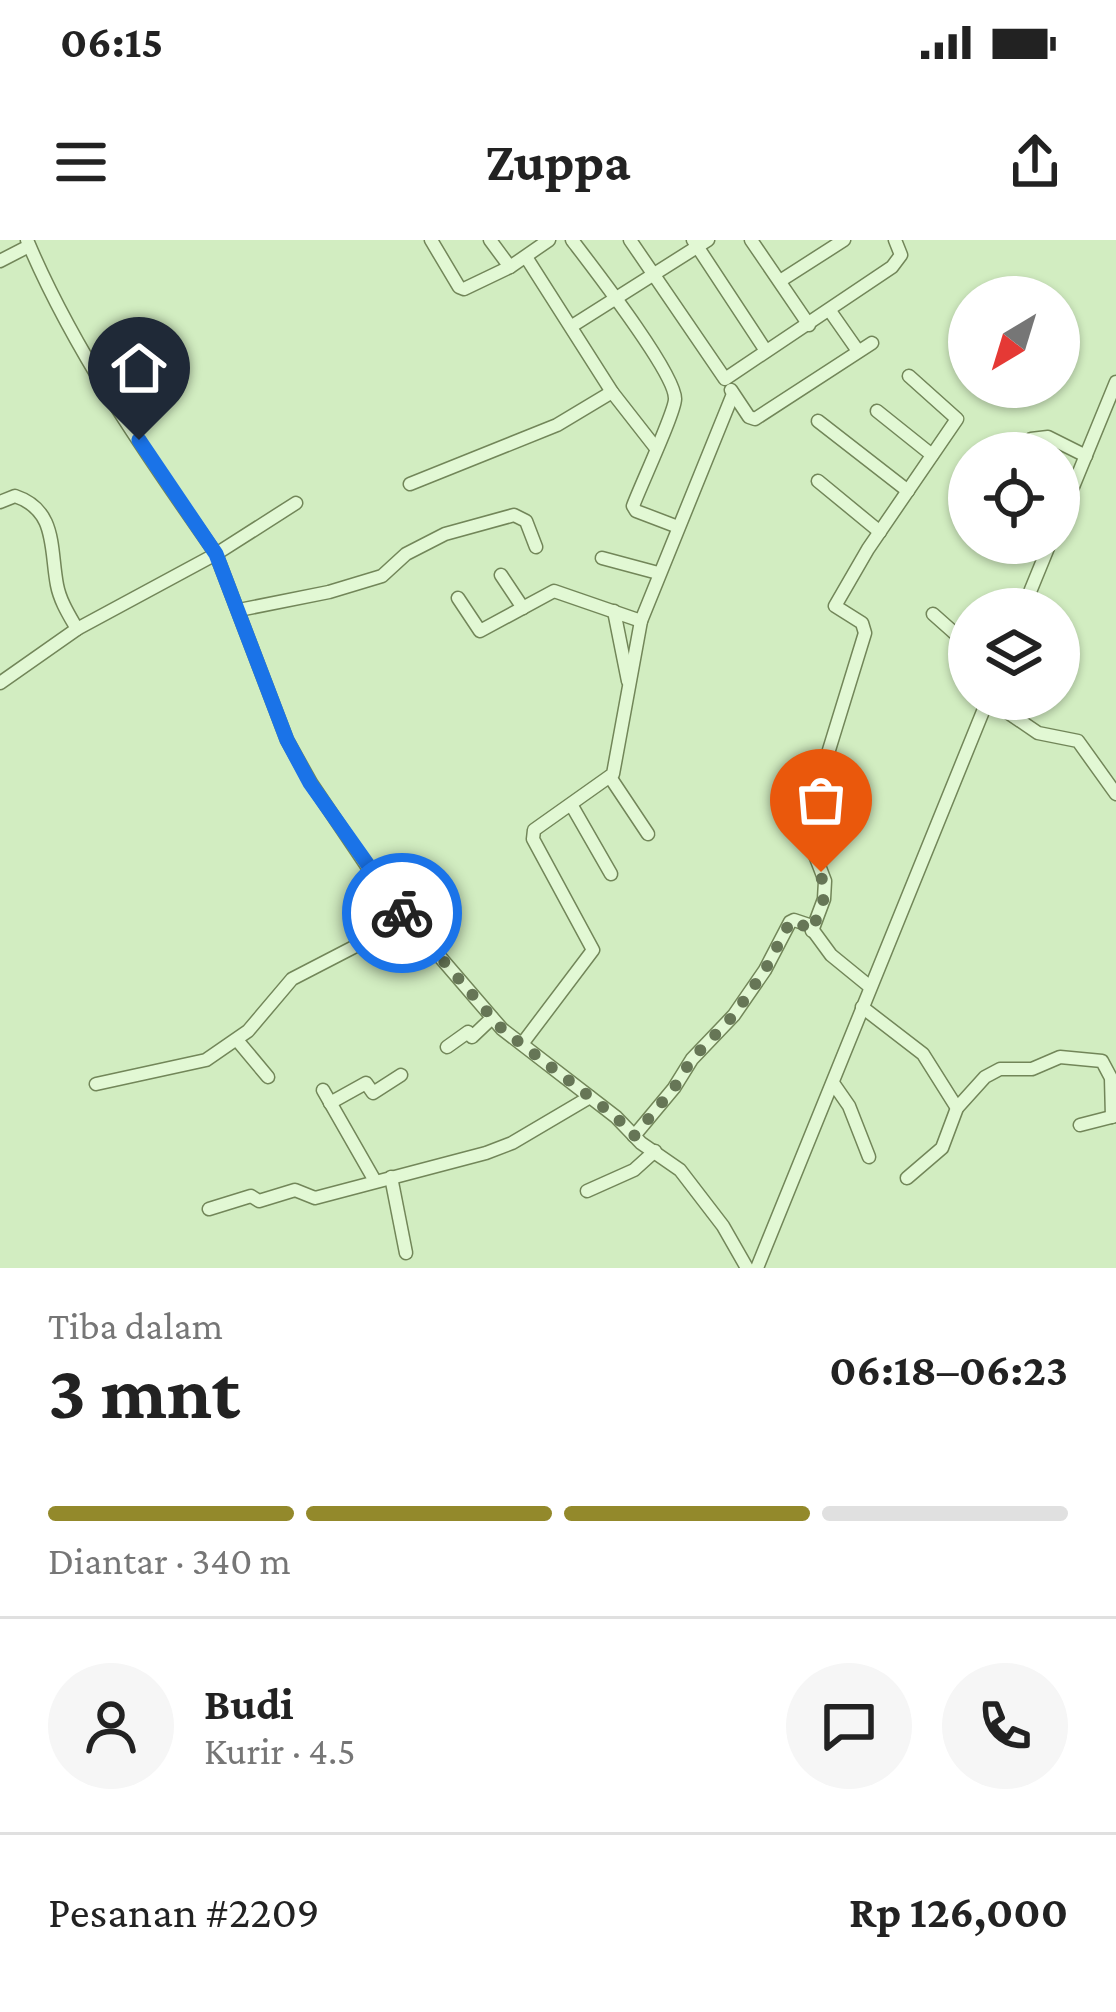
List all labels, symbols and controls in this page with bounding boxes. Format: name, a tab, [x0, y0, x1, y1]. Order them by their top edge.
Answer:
text: 06:15	[60, 17, 163, 67]
icon: menu	[48, 129, 114, 195]
icon: share	[1002, 129, 1068, 195]
text: Zuppa	[485, 132, 631, 192]
north arrow	[948, 276, 1080, 408]
map controls	[948, 276, 1080, 720]
pin	[88, 317, 190, 440]
icon: home	[106, 335, 172, 401]
button: locate	[948, 432, 1080, 564]
button: layers	[948, 588, 1080, 720]
pin	[770, 749, 872, 872]
icon: bag	[788, 767, 854, 833]
courier	[342, 853, 462, 973]
icon: bike	[369, 880, 435, 946]
text: Tiba dalam	[48, 1304, 223, 1347]
text: 06:18–06:23	[829, 1345, 1068, 1395]
text: 3 mnt	[48, 1348, 240, 1435]
text: Diantar · 340 m	[48, 1539, 291, 1582]
button: person	[48, 1663, 174, 1789]
button: chat	[786, 1663, 912, 1789]
button: phone	[942, 1663, 1068, 1789]
text: Budi	[204, 1679, 294, 1729]
text: Kurir · 4.5	[204, 1729, 356, 1772]
text: Pesanan #2209	[48, 1887, 320, 1937]
text: Rp 126,000	[849, 1887, 1068, 1937]

